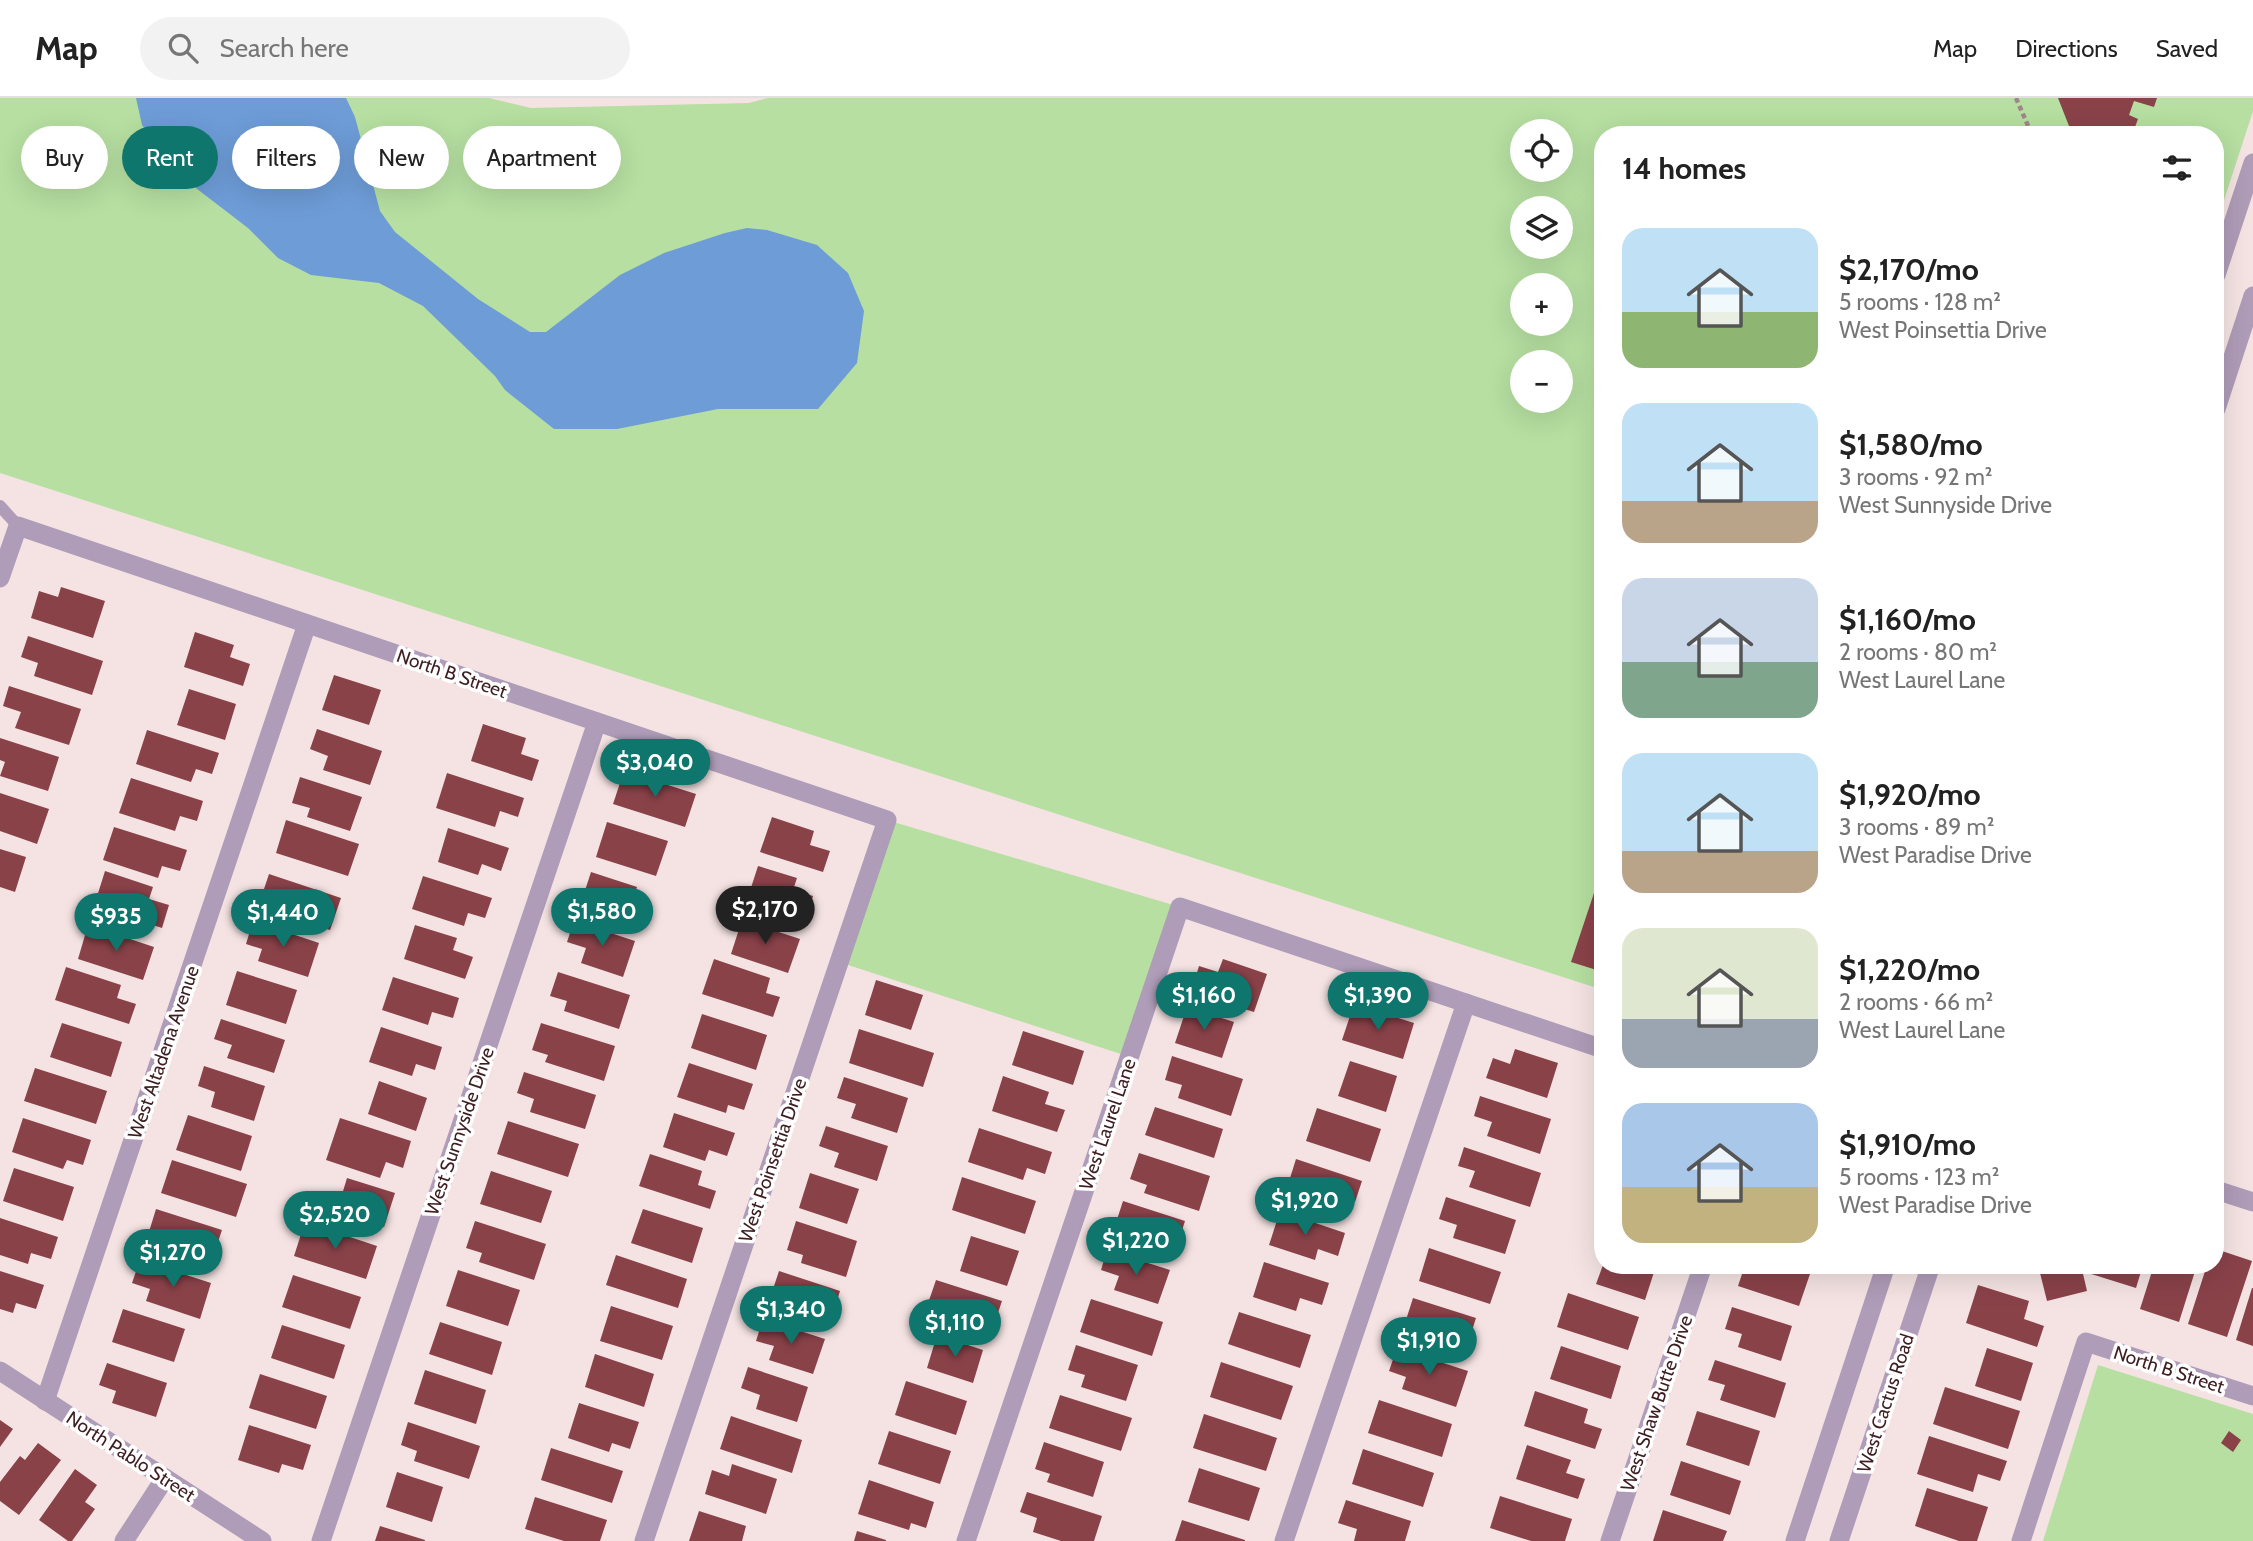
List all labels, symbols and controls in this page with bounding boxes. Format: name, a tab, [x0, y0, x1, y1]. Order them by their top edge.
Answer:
search box	[140, 17, 630, 80]
text: Map	[35, 28, 98, 68]
icon: search	[164, 29, 202, 67]
text: Search here	[220, 32, 349, 64]
text: Map	[1933, 34, 1977, 63]
text: Directions	[2015, 34, 2118, 63]
text: Saved	[2156, 34, 2218, 63]
map controls	[1510, 119, 1573, 413]
button: locate	[1510, 119, 1573, 182]
chip: Buy	[21, 126, 108, 189]
chip: Rent	[122, 126, 218, 189]
chip: Filters	[232, 126, 340, 189]
chip: New	[354, 126, 449, 189]
chip: Apartment	[463, 126, 621, 189]
icon: filters	[2158, 149, 2196, 187]
text: 14 homes	[1622, 150, 1746, 187]
button: layers	[1510, 196, 1573, 259]
text: $2,170/mo	[1839, 251, 1979, 288]
icon: home	[1678, 256, 1762, 340]
button: +	[1510, 273, 1573, 336]
text: 5 rooms · 128 m²	[1839, 288, 2001, 316]
text: West Poinsettia Drive	[1839, 316, 2047, 344]
button: −	[1510, 350, 1573, 413]
text: $1,580/mo	[1839, 426, 1983, 463]
icon: home	[1678, 431, 1762, 515]
text: 3 rooms · 92 m²	[1839, 463, 1993, 491]
text: West Sunnyside Drive	[1839, 491, 2052, 519]
text: $1,160/mo	[1839, 601, 1976, 638]
icon: home	[1678, 606, 1762, 690]
text: 2 rooms · 80 m²	[1839, 638, 1997, 666]
street label: North B Street	[394, 644, 511, 703]
text: West Laurel Lane	[1839, 666, 2005, 694]
pin: $3,040	[598, 740, 712, 799]
text: $3,040	[616, 748, 694, 776]
text: $1,920/mo	[1839, 776, 1981, 813]
icon: home	[1678, 781, 1762, 865]
text: 3 rooms · 89 m²	[1839, 813, 1994, 841]
text: West Paradise Drive	[1839, 841, 2032, 869]
pin: $2,170	[708, 886, 822, 946]
pin: $1,580	[545, 888, 659, 948]
pin: $1,440	[226, 890, 340, 949]
pin: $935	[75, 894, 157, 953]
text: $2,170	[732, 895, 798, 923]
text: $1,580	[567, 897, 637, 925]
text: $1,440	[247, 898, 319, 926]
text: $935	[90, 902, 142, 930]
text: $1,220/mo	[1839, 951, 1980, 988]
icon: home	[1678, 956, 1762, 1040]
street label: West Altadena Avenue	[123, 962, 204, 1142]
pin: $1,160	[1147, 972, 1261, 1032]
pin: $1,390	[1321, 972, 1435, 1032]
text: $1,160	[1172, 981, 1236, 1009]
text: $1,390	[1344, 981, 1412, 1009]
text: 2 rooms · 66 m²	[1839, 988, 1993, 1016]
text: West Laurel Lane	[1839, 1016, 2005, 1044]
street label: West Sunnyside Drive	[420, 1044, 499, 1218]
street label: West Laurel Lane	[1074, 1055, 1141, 1193]
street label: West Poinsettia Drive	[734, 1075, 811, 1245]
text: $1,910/mo	[1839, 1126, 1976, 1163]
icon: home	[1678, 1131, 1762, 1215]
text: 5 rooms · 123 m²	[1839, 1163, 1999, 1191]
pin: $1,920	[1248, 1178, 1362, 1237]
text: $1,920	[1271, 1186, 1339, 1214]
text: West Paradise Drive	[1839, 1191, 2032, 1219]
pin: $2,520	[278, 1192, 392, 1251]
text: $2,520	[299, 1200, 371, 1228]
pin: $1,220	[1079, 1218, 1193, 1277]
text: $1,220	[1102, 1226, 1170, 1254]
pin: $1,270	[116, 1230, 230, 1289]
text: $1,270	[139, 1238, 207, 1266]
pin: $1,340	[734, 1286, 848, 1346]
text: $1,340	[756, 1295, 826, 1323]
pin: $1,110	[898, 1300, 1012, 1359]
text: $1,110	[925, 1308, 985, 1336]
street label: West Shaw Butte Drive	[1616, 1312, 1697, 1494]
pin: $1,910	[1372, 1318, 1486, 1377]
text: $1,910	[1397, 1326, 1461, 1354]
street label: West Cactus Road	[1852, 1331, 1919, 1476]
street label: North B Street	[2111, 1341, 2228, 1398]
street label: North Pablo Street	[62, 1406, 200, 1507]

